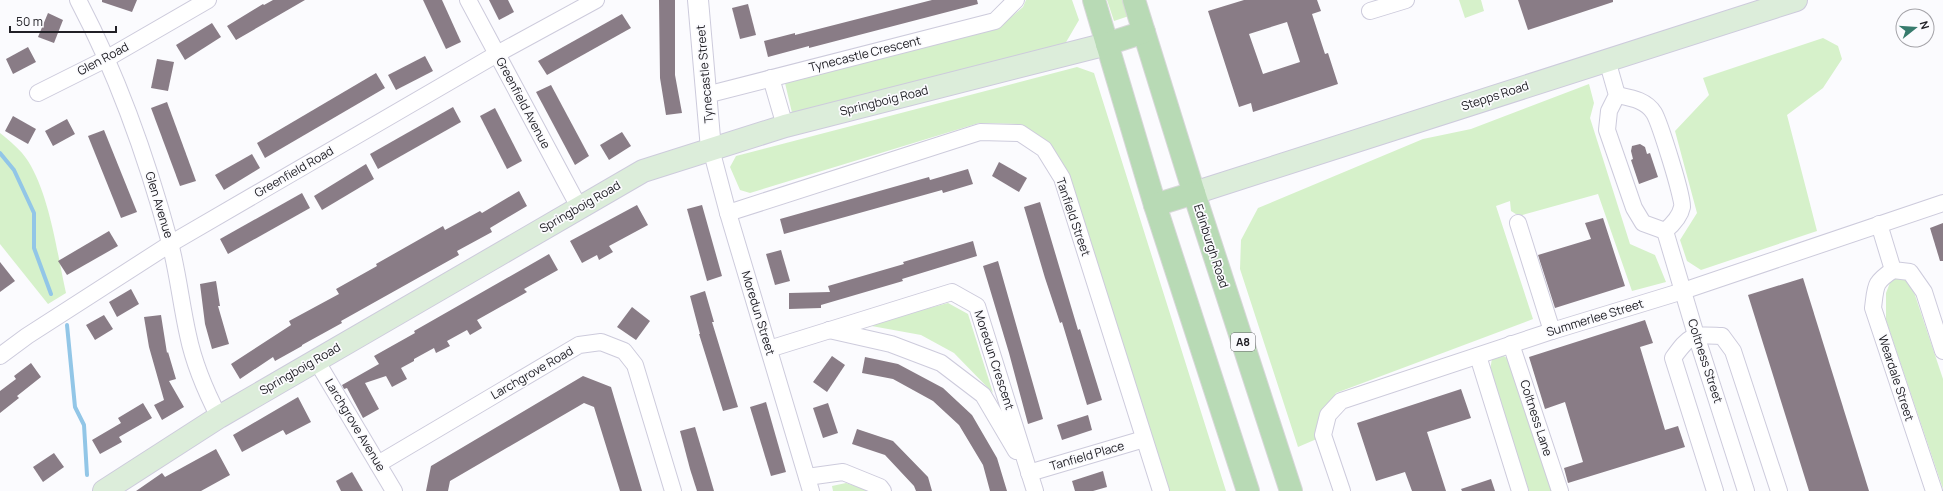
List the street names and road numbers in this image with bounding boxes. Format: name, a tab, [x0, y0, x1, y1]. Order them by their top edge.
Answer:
street label: Tynecastle Street	[692, 24, 717, 124]
street label: Tynecastle Crescent	[807, 31, 923, 76]
street label: Glen Road	[74, 38, 132, 79]
street label: Greenfield Avenue	[492, 54, 555, 151]
street label: Stepps Road	[1459, 77, 1531, 114]
street label: Springboig Road	[838, 81, 930, 120]
street label: Greenfield Road	[251, 142, 336, 201]
street label: Glen Avenue	[141, 170, 178, 240]
street label: Tanfield Street	[1052, 175, 1095, 259]
street label: Springboig Road	[536, 177, 623, 237]
street label: Edinburgh Road	[1190, 202, 1233, 290]
street label: Moredun Street	[738, 269, 779, 357]
street label: Summerlee Street	[1544, 295, 1646, 340]
street label: Moredun Crescent	[970, 308, 1019, 412]
street label: Coltness Street	[1684, 317, 1727, 405]
road number: A8	[1231, 333, 1255, 351]
street label: Weardale Street	[1875, 333, 1918, 423]
street label: Springboig Road	[256, 339, 343, 399]
street label: Larchgrove Road	[487, 342, 576, 403]
street label: Larchgrove Avenue	[321, 375, 390, 474]
street label: Coltness Lane	[1516, 378, 1557, 458]
street label: Tanfield Place	[1048, 437, 1126, 474]

